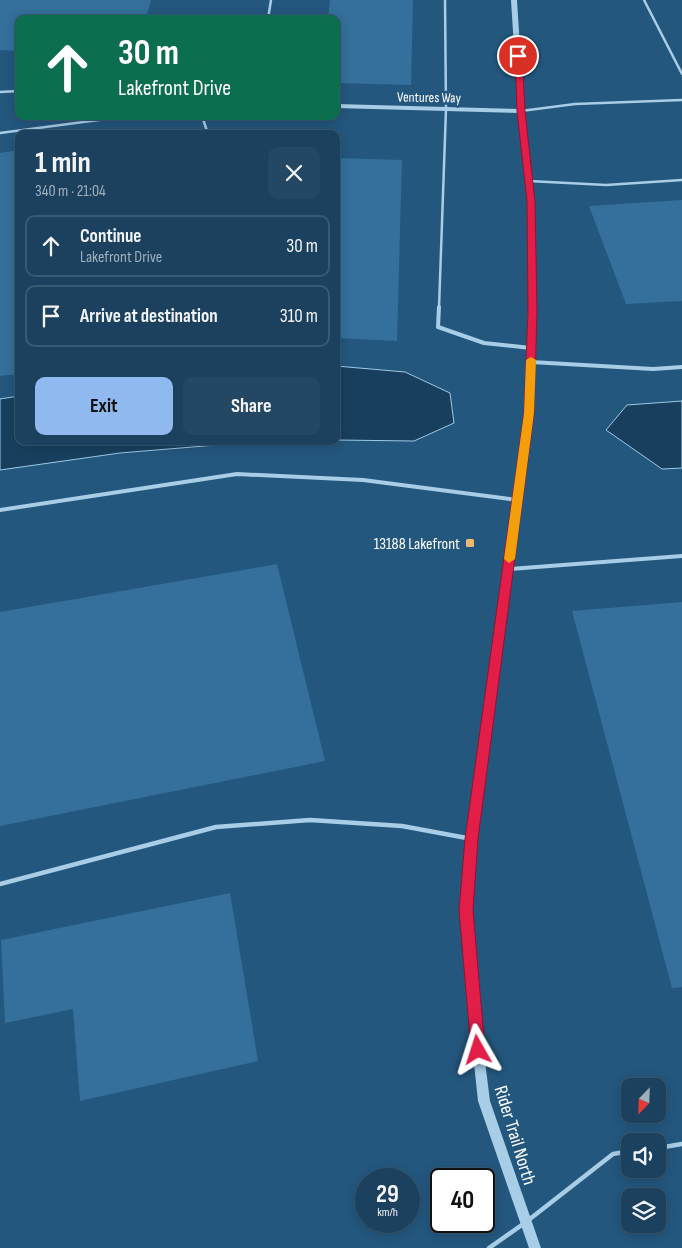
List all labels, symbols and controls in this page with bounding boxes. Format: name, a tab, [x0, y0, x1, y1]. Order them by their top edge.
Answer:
text: 30 m	[118, 32, 179, 75]
icon: ahead	[35, 35, 100, 100]
pin	[497, 35, 539, 77]
icon: arrive	[504, 42, 532, 70]
text: Lakefront Drive	[118, 75, 231, 102]
street label: Ventures Way	[397, 88, 462, 107]
text: 1 min	[35, 145, 91, 181]
button: close	[268, 147, 320, 199]
text: 340 m · 21:04	[35, 182, 106, 201]
text: Continue	[80, 225, 141, 248]
icon: ahead	[37, 232, 65, 260]
text: 30 m	[286, 235, 318, 258]
text: Lakefront Drive	[80, 248, 162, 267]
icon: arrive	[37, 302, 65, 330]
text: Arrive at destination	[80, 305, 218, 328]
text: 310 m	[280, 305, 318, 328]
button: Exit	[35, 377, 173, 435]
button: Share	[183, 377, 320, 435]
place label: 13188 Lakefront	[374, 535, 460, 554]
marker: 13188 Lakefront	[464, 537, 476, 549]
position arrow	[451, 1023, 503, 1075]
north arrow	[621, 1078, 666, 1122]
map controls	[621, 1078, 666, 1233]
street label: Rider Trail North	[489, 1083, 541, 1188]
button: sound	[621, 1133, 666, 1178]
speed limit sign: 40	[430, 1168, 495, 1233]
text: 29	[376, 1179, 399, 1210]
button: layers	[621, 1188, 666, 1233]
text: km/h	[377, 1205, 398, 1220]

